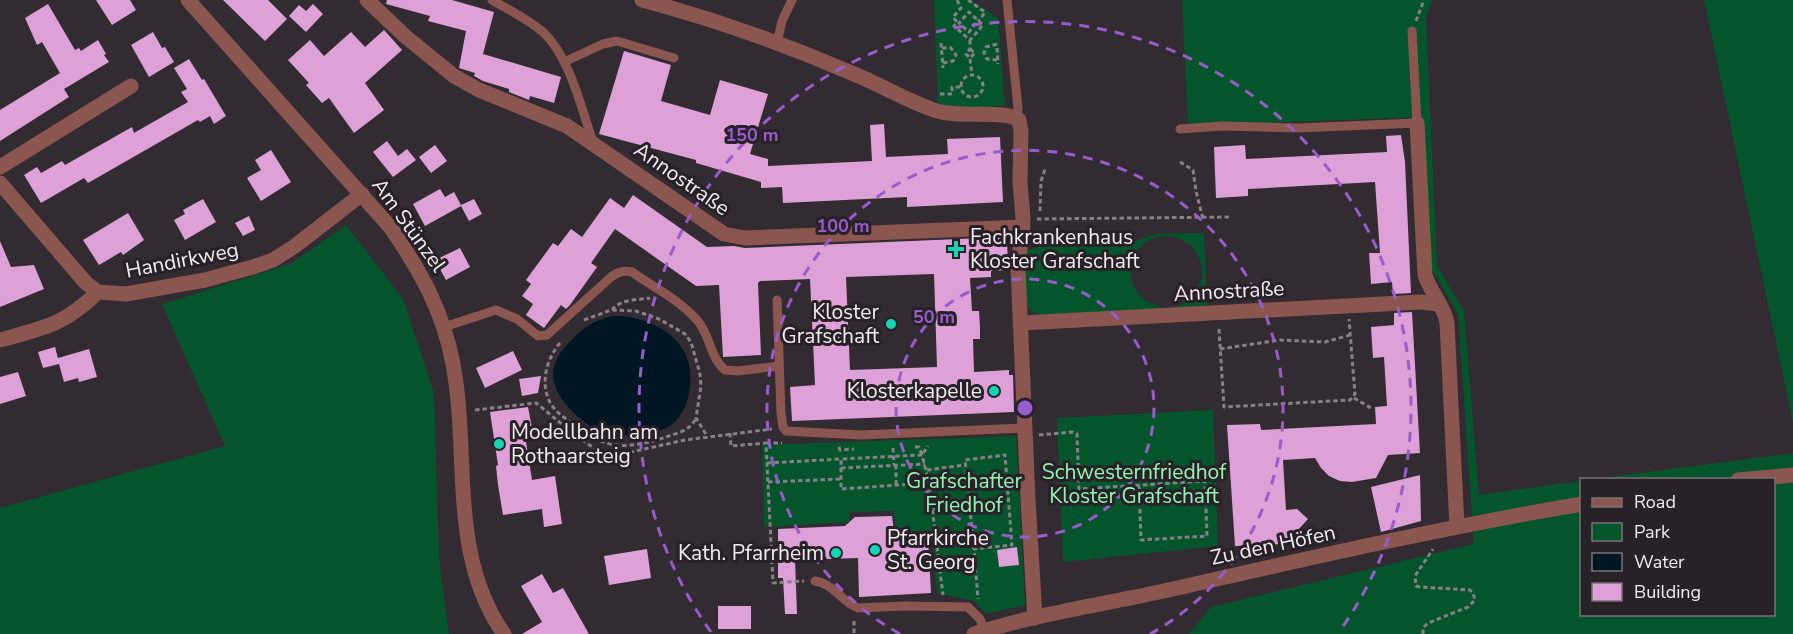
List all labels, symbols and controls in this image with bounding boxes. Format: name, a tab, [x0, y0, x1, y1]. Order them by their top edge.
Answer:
text: 150 m	[725, 123, 779, 147]
street label: Annostraße	[629, 136, 735, 222]
street label: Am Stünzel	[365, 172, 453, 278]
text: 100 m	[816, 214, 870, 238]
place label: Fachkrankenhaus Kloster Grafschaft	[970, 223, 1140, 275]
street label: Handirkweg	[123, 235, 241, 285]
marker: Fachkrankenhaus Kloster Grafschaft	[947, 240, 965, 258]
street label: Annostraße	[1173, 274, 1285, 308]
place label: Kloster Grafschaft	[782, 298, 880, 350]
text: 50 m	[913, 305, 955, 329]
marker: Kloster Grafschaft	[884, 317, 898, 331]
place label: Klosterkapelle	[847, 377, 982, 405]
marker: Klosterkapelle	[987, 384, 1001, 398]
centre of rings	[1015, 398, 1035, 418]
place label: Modellbahn am Rothaarsteig	[511, 418, 658, 470]
marker: Modellbahn am Rothaarsteig	[492, 437, 506, 451]
park label: Schwesternfriedhof Kloster Grafschaft	[1042, 458, 1227, 510]
park label: Grafschafter Friedhof	[906, 467, 1022, 519]
legend	[1580, 478, 1775, 616]
text: Road	[1634, 490, 1676, 514]
street label: Zu den Höfen	[1208, 518, 1338, 572]
text: Park	[1634, 520, 1671, 544]
place label: Pfarrkirche St. Georg	[887, 524, 989, 576]
place label: Kath. Pfarrheim	[678, 539, 824, 567]
marker: Pfarrkirche St. Georg	[868, 543, 882, 557]
marker: Kath. Pfarrheim	[829, 546, 843, 560]
text: Water	[1634, 550, 1685, 574]
text: Building	[1634, 580, 1701, 604]

